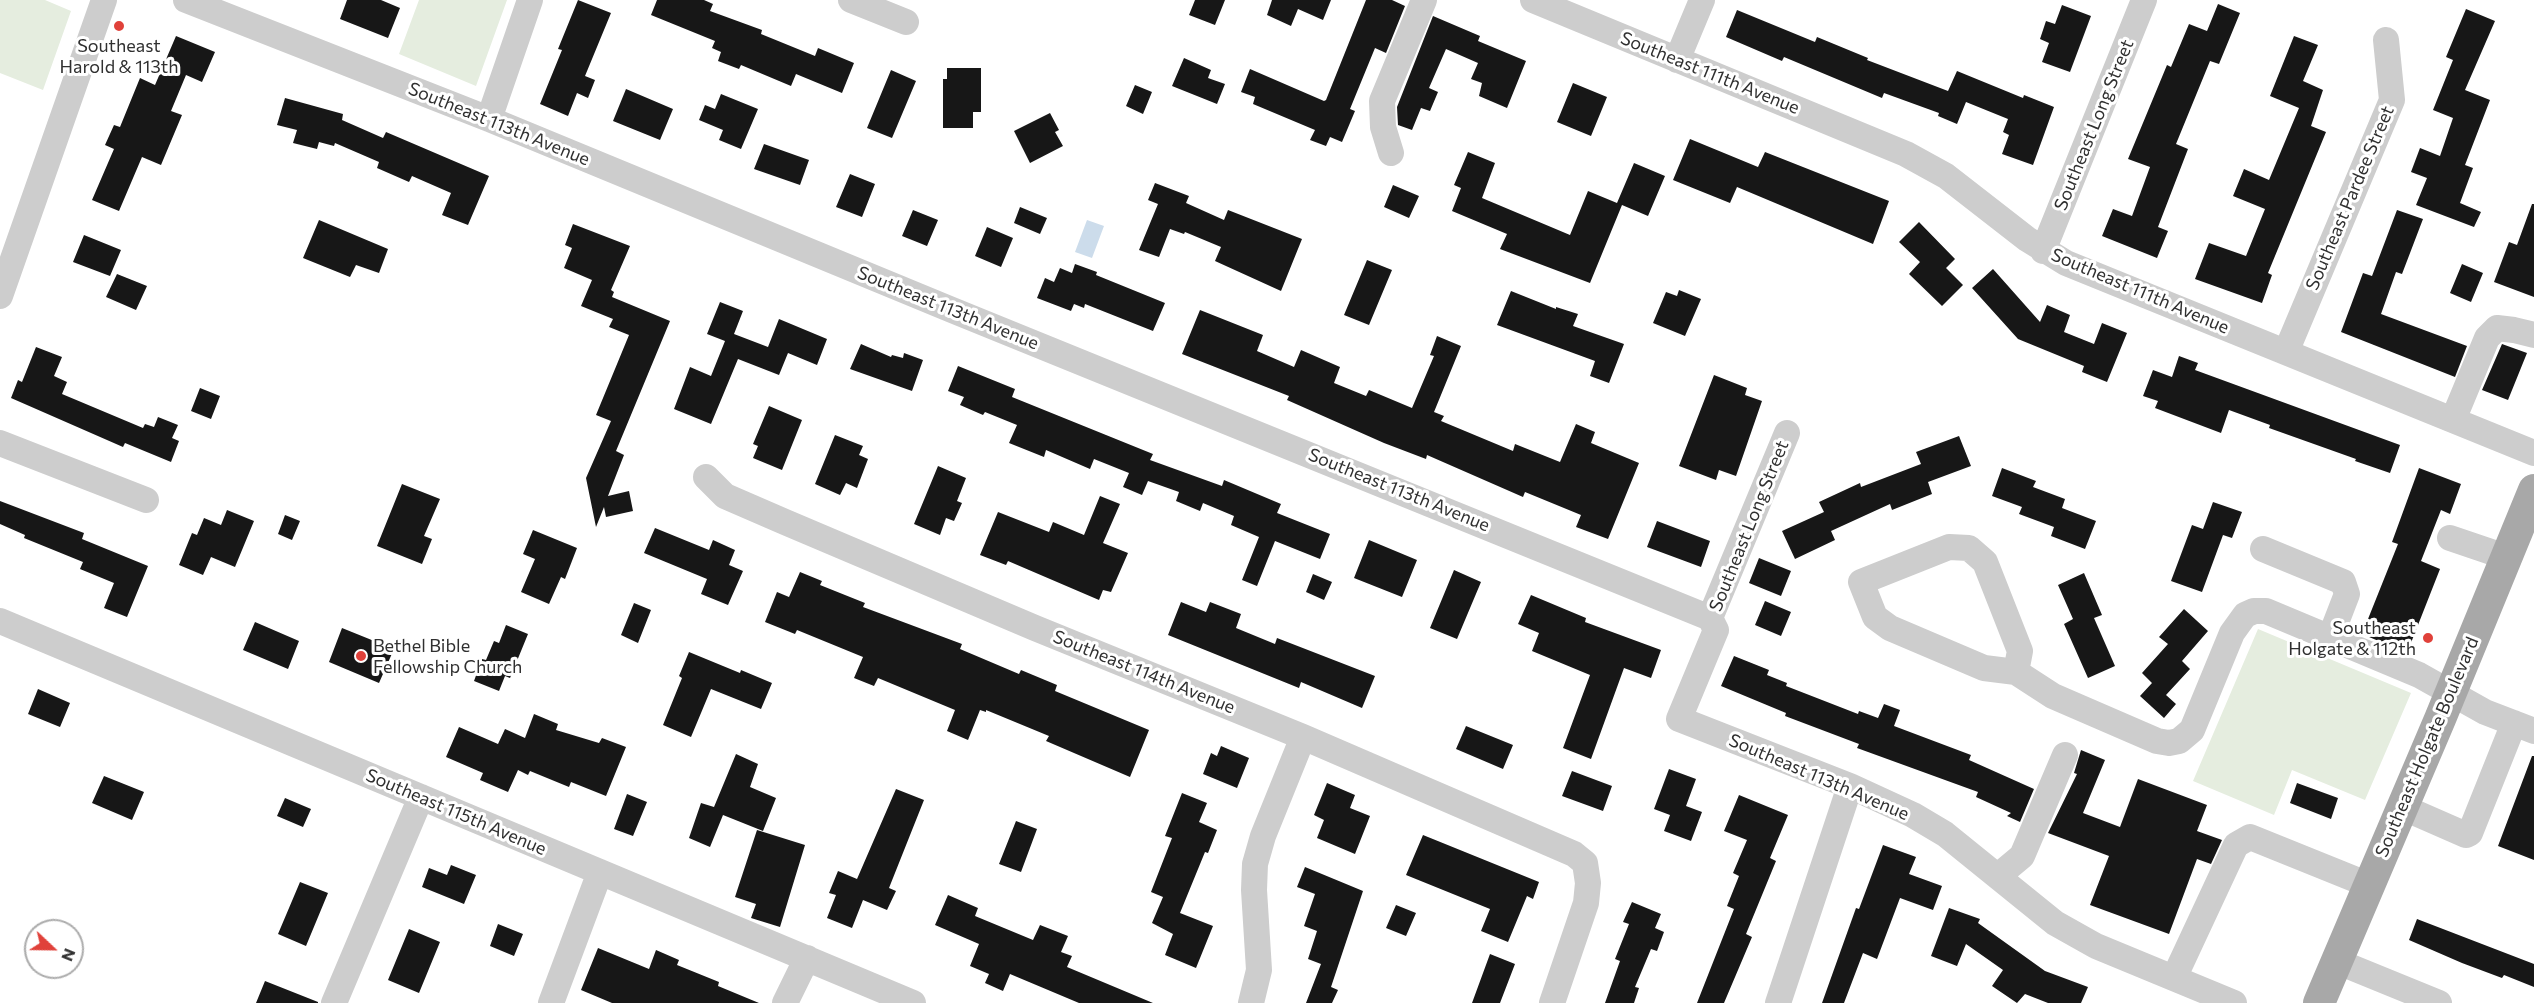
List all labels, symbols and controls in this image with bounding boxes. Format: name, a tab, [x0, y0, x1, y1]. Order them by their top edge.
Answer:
marker: Southeast Harold & 113th	[112, 19, 126, 33]
street label: Southeast 111th Avenue	[1617, 27, 1803, 119]
place label: Southeast Harold & 113th	[60, 35, 178, 78]
street label: Southeast Long Street	[2050, 36, 2138, 214]
street label: Southeast 113th Avenue	[405, 78, 593, 170]
street label: Southeast Pardee Street	[2301, 103, 2399, 293]
street label: Southeast 111th Avenue	[2048, 244, 2232, 338]
street label: Southeast 113th Avenue	[854, 262, 1042, 354]
street label: Southeast Long Street	[1705, 437, 1793, 615]
street label: Southeast 113th Avenue	[1305, 444, 1493, 536]
place label: Southeast Holgate & 112th	[2288, 617, 2416, 660]
street label: Southeast 114th Avenue	[1050, 626, 1238, 718]
marker: Southeast Holgate & 112th	[2421, 631, 2435, 645]
street label: Southeast Holgate Boulevard	[2371, 634, 2483, 860]
place label: Bethel Bible Fellowship Church	[373, 635, 522, 678]
marker: Bethel Bible Fellowship Church	[354, 649, 368, 663]
street label: Southeast 113th Avenue	[1726, 729, 1912, 825]
street label: Southeast 115th Avenue	[363, 764, 549, 860]
north arrow	[24, 919, 84, 979]
text: N	[58, 946, 80, 964]

